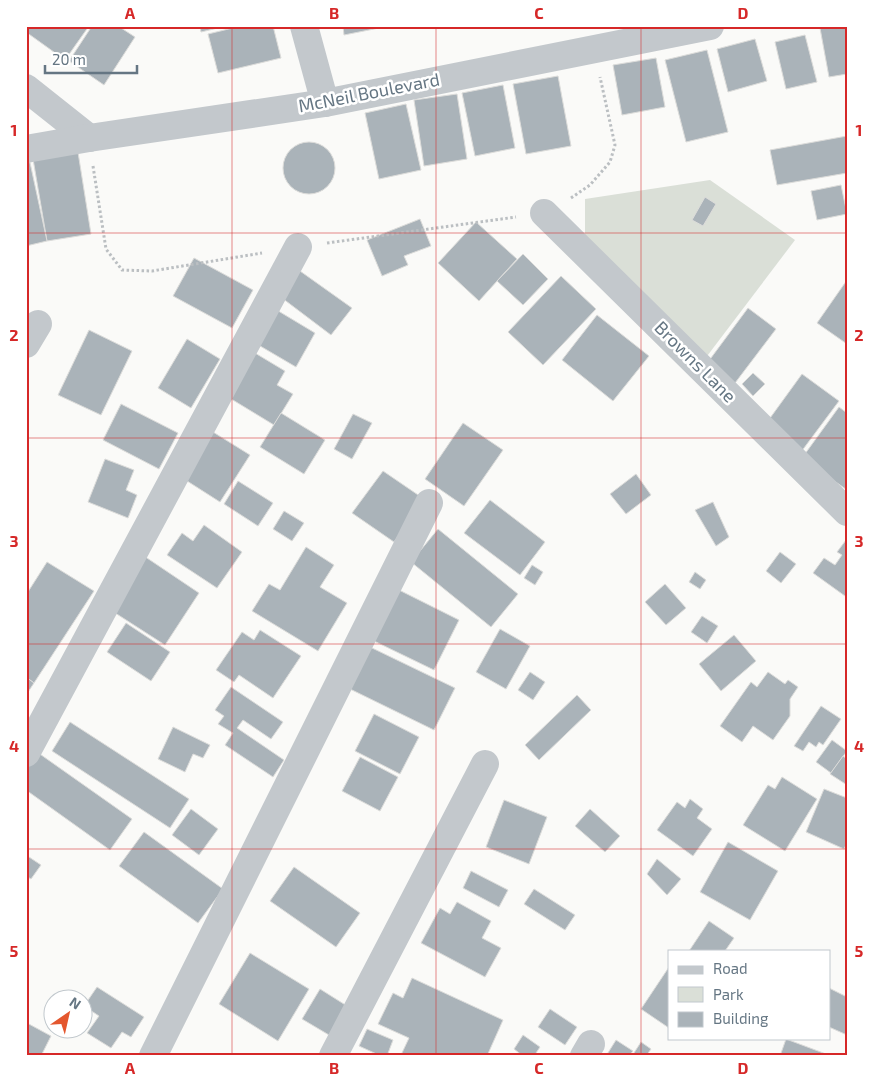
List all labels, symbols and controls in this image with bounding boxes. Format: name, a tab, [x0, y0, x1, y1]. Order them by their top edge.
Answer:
text: A	[125, 3, 136, 22]
text: B	[329, 3, 339, 22]
text: C	[534, 3, 544, 22]
text: D	[738, 3, 749, 22]
scale bar	[45, 42, 138, 74]
text: 20 m	[52, 50, 86, 68]
street label: McNeil Boulevard	[296, 68, 441, 117]
text: 1	[11, 120, 17, 139]
text: 1	[856, 120, 862, 139]
street label: Browns Lane	[650, 316, 741, 407]
text: 2	[9, 325, 19, 344]
text: 2	[854, 325, 864, 344]
text: 3	[9, 531, 19, 550]
text: 3	[854, 531, 864, 550]
text: 4	[9, 736, 19, 755]
text: 4	[854, 736, 864, 755]
text: 5	[10, 941, 19, 960]
text: 5	[855, 941, 864, 960]
legend	[668, 950, 830, 1040]
text: Road	[713, 959, 748, 977]
text: Park	[713, 985, 744, 1003]
north arrow	[42, 990, 92, 1040]
text: N	[67, 993, 84, 1013]
text: Building	[713, 1009, 769, 1027]
text: A	[125, 1058, 136, 1077]
text: B	[329, 1058, 339, 1077]
text: C	[534, 1058, 544, 1077]
text: D	[738, 1058, 749, 1077]

